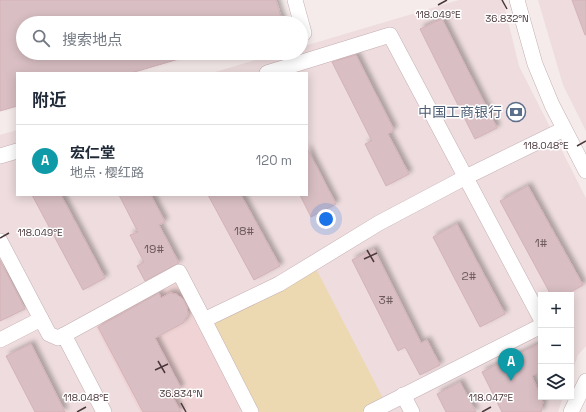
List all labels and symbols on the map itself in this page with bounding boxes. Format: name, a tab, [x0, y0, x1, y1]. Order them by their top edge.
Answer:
text: 118.049°E	[415, 8, 461, 21]
text: 36.832°N	[485, 12, 529, 25]
bank icon: 中国工商银行	[505, 101, 527, 123]
place label: 中国工商银行	[418, 103, 502, 121]
text: 118.048°E	[523, 139, 569, 152]
your location	[316, 209, 336, 229]
house number: 18#	[234, 223, 254, 239]
text: 118.049°E	[17, 226, 63, 239]
house number: 1#	[535, 235, 548, 251]
house number: 19#	[144, 241, 164, 257]
house number: 2#	[462, 268, 477, 284]
house number: 3#	[379, 292, 394, 308]
pin: A	[498, 348, 524, 381]
text: 36.834°N	[159, 387, 203, 400]
text: 118.048°E	[63, 391, 109, 404]
text: 118.047°E	[469, 391, 514, 404]

